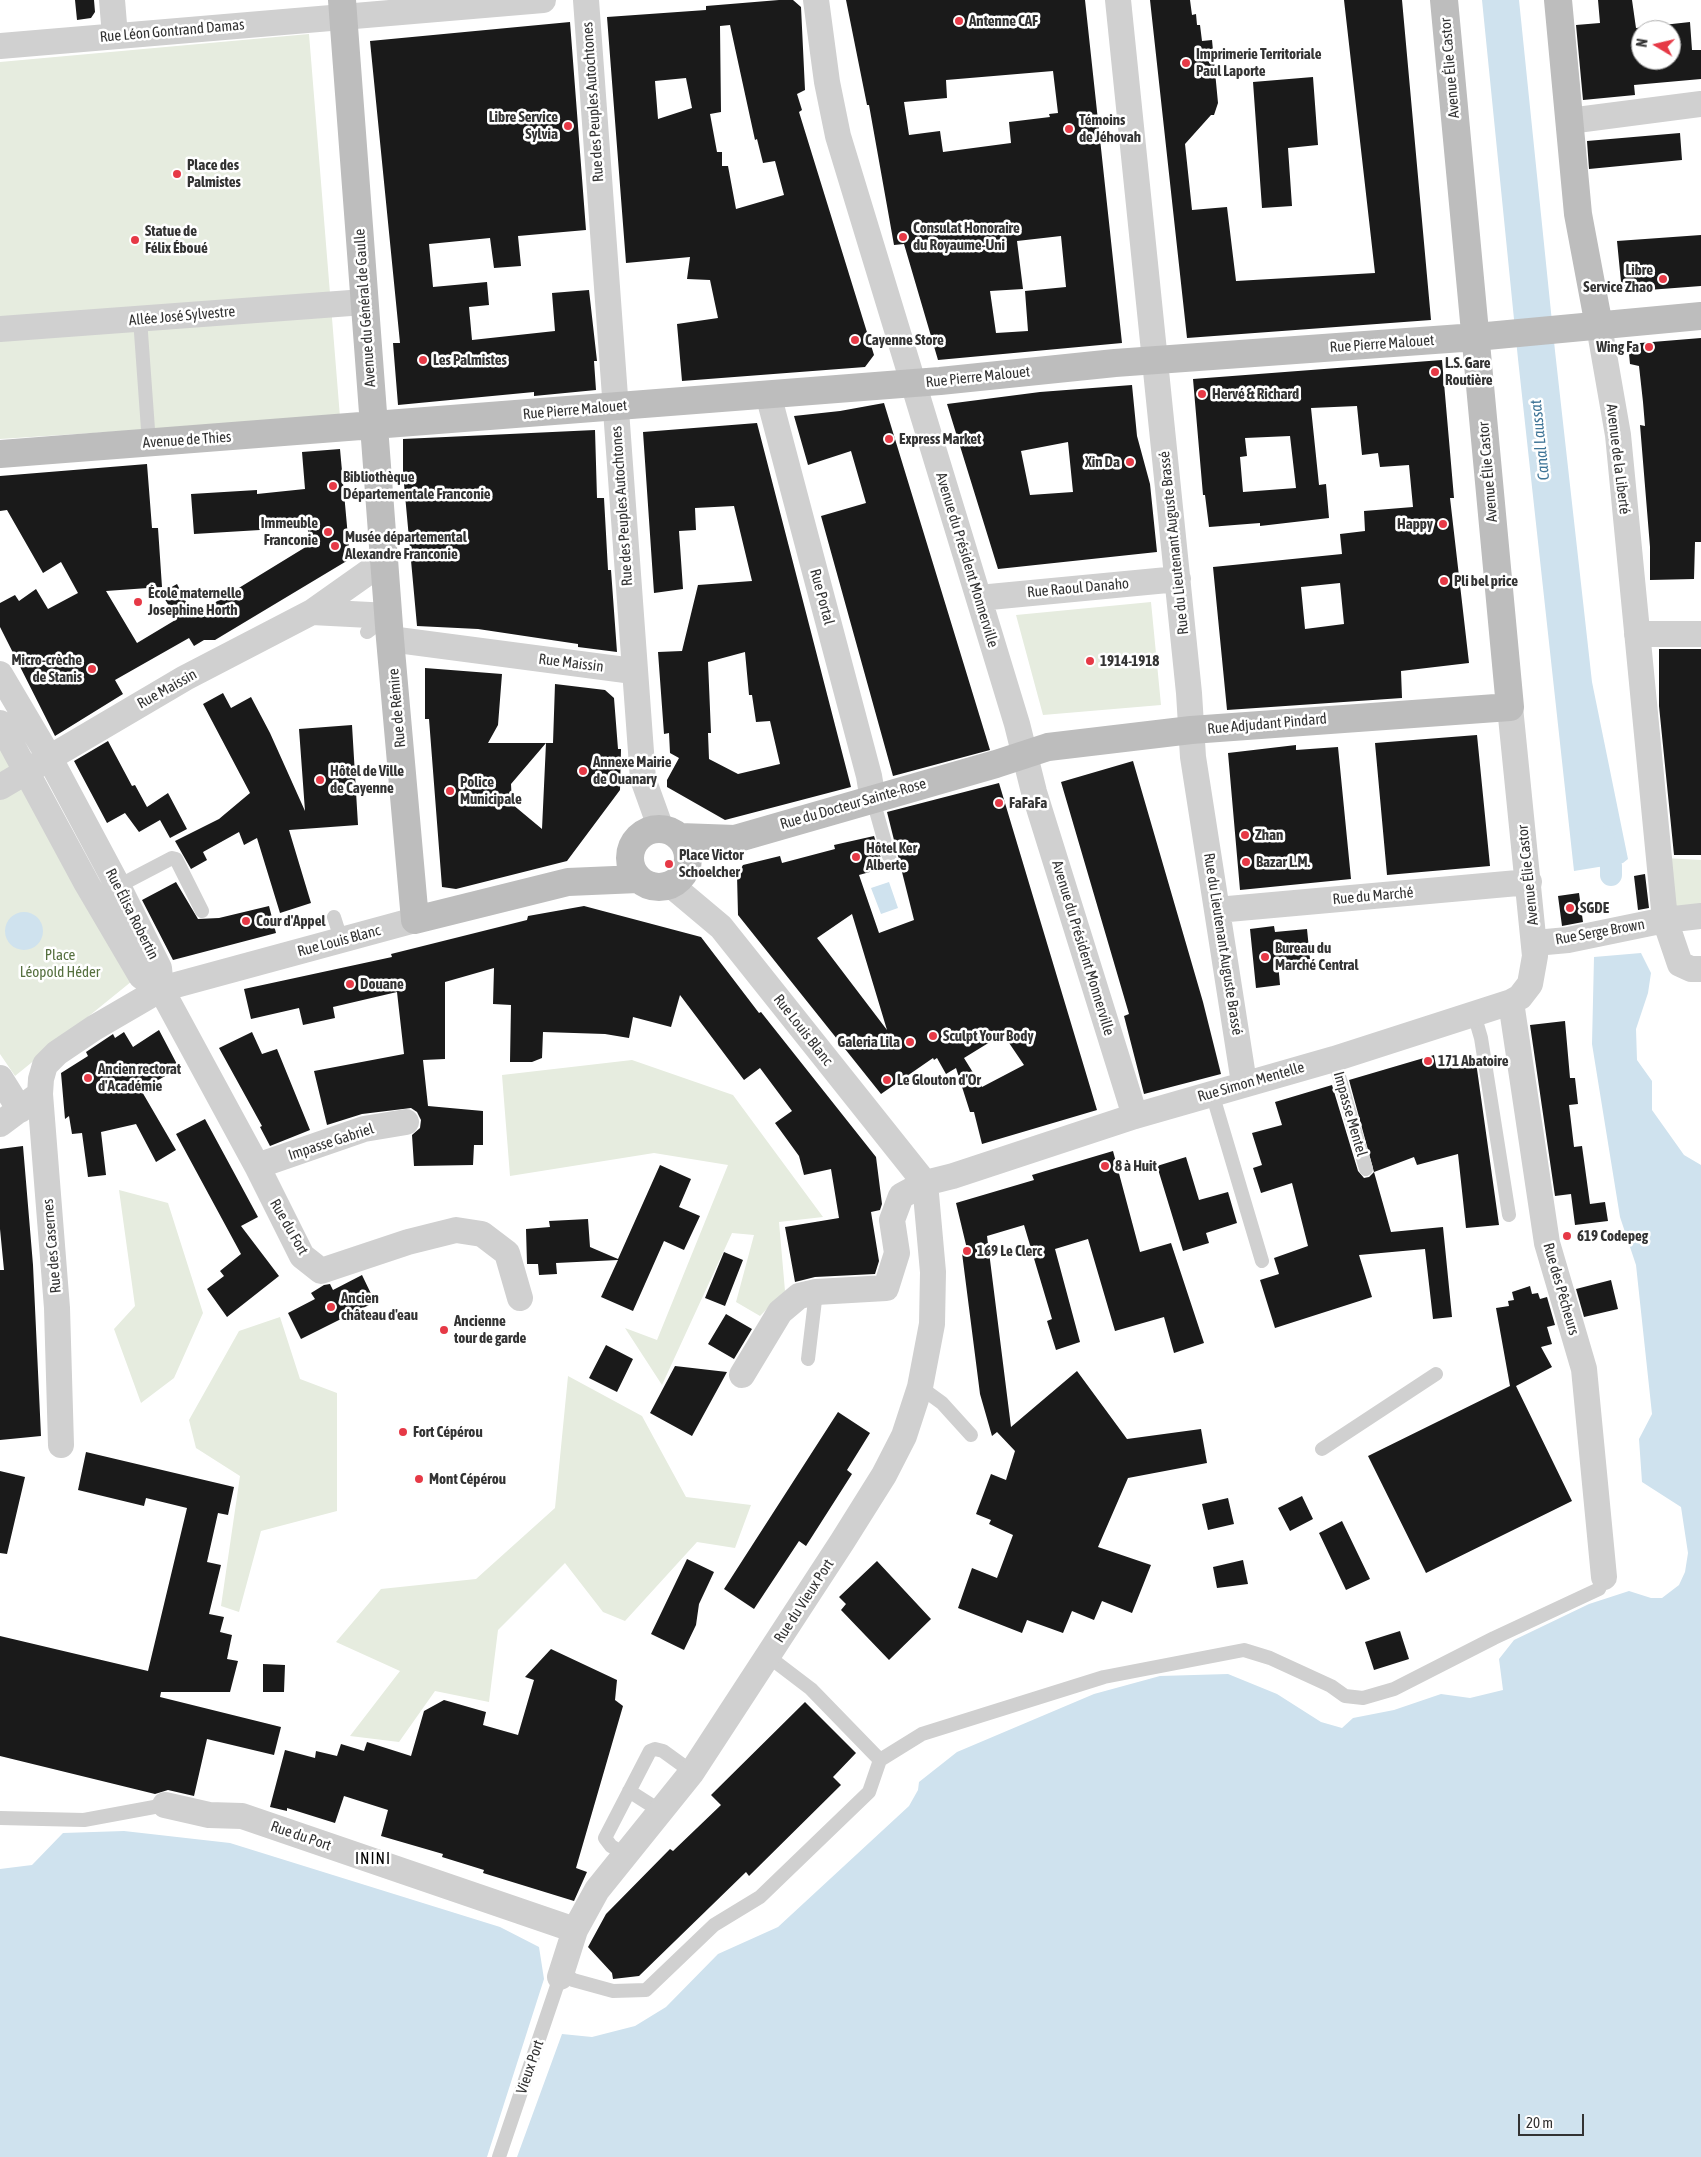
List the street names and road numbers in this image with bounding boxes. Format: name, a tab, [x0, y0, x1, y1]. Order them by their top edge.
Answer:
street label: Rue Léon Gontrand Damas	[99, 16, 245, 46]
street label: Avenue Élie Castor	[1437, 17, 1463, 119]
street label: Rue des Peuples Autochtones	[578, 21, 608, 183]
street label: Avenue du Général de Gaulle	[350, 228, 380, 388]
street label: Allée José Sylvestre	[128, 302, 236, 330]
street label: Rue Pierre Malouet	[1329, 331, 1435, 357]
street label: Rue Pierre Malouet	[925, 363, 1031, 391]
street label: Rue Pierre Malouet	[522, 396, 628, 424]
street label: Avenue de la Liberté	[1602, 403, 1634, 515]
street label: Avenue Élie Castor	[1475, 421, 1501, 523]
street label: Rue des Peuples Autochtones	[607, 425, 637, 587]
street label: Avenue de Thies	[142, 428, 232, 452]
street label: Rue du Lieutenant Auguste Brassé	[1155, 450, 1193, 636]
street label: Avenue du Président Monnerville	[932, 470, 1002, 650]
street label: Rue Portal	[806, 567, 838, 627]
street label: Rue Raoul Danaho	[1026, 575, 1130, 601]
street label: Rue Maissin	[537, 650, 605, 676]
street label: Rue Maissin	[134, 665, 200, 713]
street label: Rue de Rémire	[385, 668, 409, 748]
street label: Rue Adjudant Pindard	[1206, 710, 1328, 738]
street label: Rue du Docteur Sainte-Rose	[778, 775, 928, 833]
street label: Avenue Élie Castor	[1514, 824, 1542, 926]
street label: Rue du Lieutenant Auguste Brassé	[1200, 852, 1246, 1036]
street label: Avenue du Président Monnerville	[1048, 858, 1118, 1038]
street label: Rue Élisa Robertin	[101, 866, 163, 962]
street label: Rue du Marché	[1332, 883, 1414, 909]
street label: Rue Serge Brown	[1554, 915, 1646, 949]
street label: Rue Louis Blanc	[295, 921, 383, 961]
street label: Rue Louis Blanc	[770, 991, 836, 1069]
street label: Rue Simon Mentelle	[1196, 1058, 1306, 1106]
street label: Impasse Mentel	[1329, 1070, 1371, 1158]
street label: Impasse Gabriel	[286, 1120, 376, 1164]
street label: Rue du Fort	[266, 1196, 312, 1258]
street label: Rue des Casernes	[39, 1198, 65, 1294]
street label: Rue des Pêcheurs	[1539, 1241, 1583, 1337]
street label: Rue du Vieux Port	[770, 1556, 838, 1646]
street label: Rue du Port	[268, 1817, 334, 1855]
street label: Vieux Port	[512, 2038, 548, 2096]

